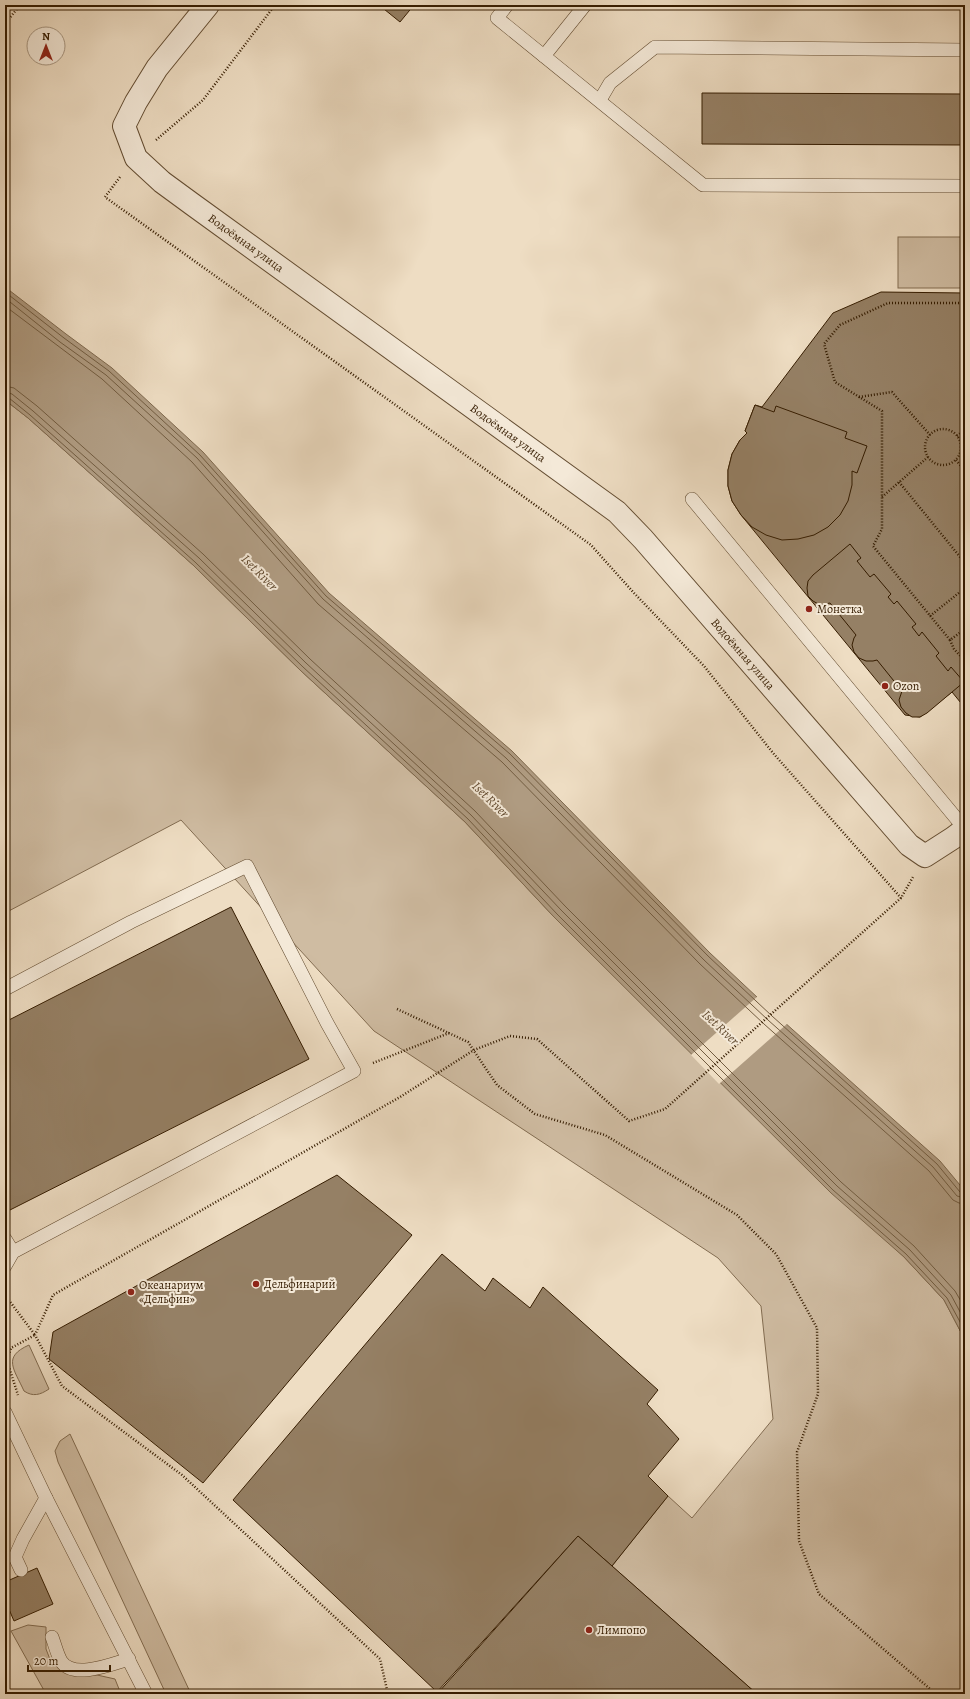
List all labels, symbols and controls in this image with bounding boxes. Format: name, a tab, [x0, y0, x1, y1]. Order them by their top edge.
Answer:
north arrow	[26, 26, 66, 66]
text: N	[42, 29, 50, 44]
street label: Водоёмная улица	[205, 210, 287, 276]
street label: Водоёмная улица	[467, 400, 549, 466]
water label: Iset River	[238, 551, 282, 594]
place label: Монетка	[817, 601, 863, 617]
marker: Монетка	[804, 604, 814, 614]
street label: Водоёмная улица	[707, 615, 779, 694]
place label: Ozon	[893, 678, 920, 694]
marker: Ozon	[880, 681, 890, 691]
water label: Iset River	[469, 778, 513, 821]
water label: Iset River	[699, 1006, 743, 1049]
place label: Дельфинарий	[264, 1276, 336, 1292]
place label: Океанариум «Дельфин»	[139, 1277, 204, 1307]
marker: Дельфинарий	[251, 1279, 261, 1289]
marker: Океанариум «Дельфин»	[126, 1287, 136, 1297]
place label: Лимпопо	[597, 1622, 646, 1638]
marker: Лимпопо	[584, 1625, 594, 1635]
scale bar	[28, 1647, 110, 1673]
text: 20 m	[34, 1653, 58, 1669]

